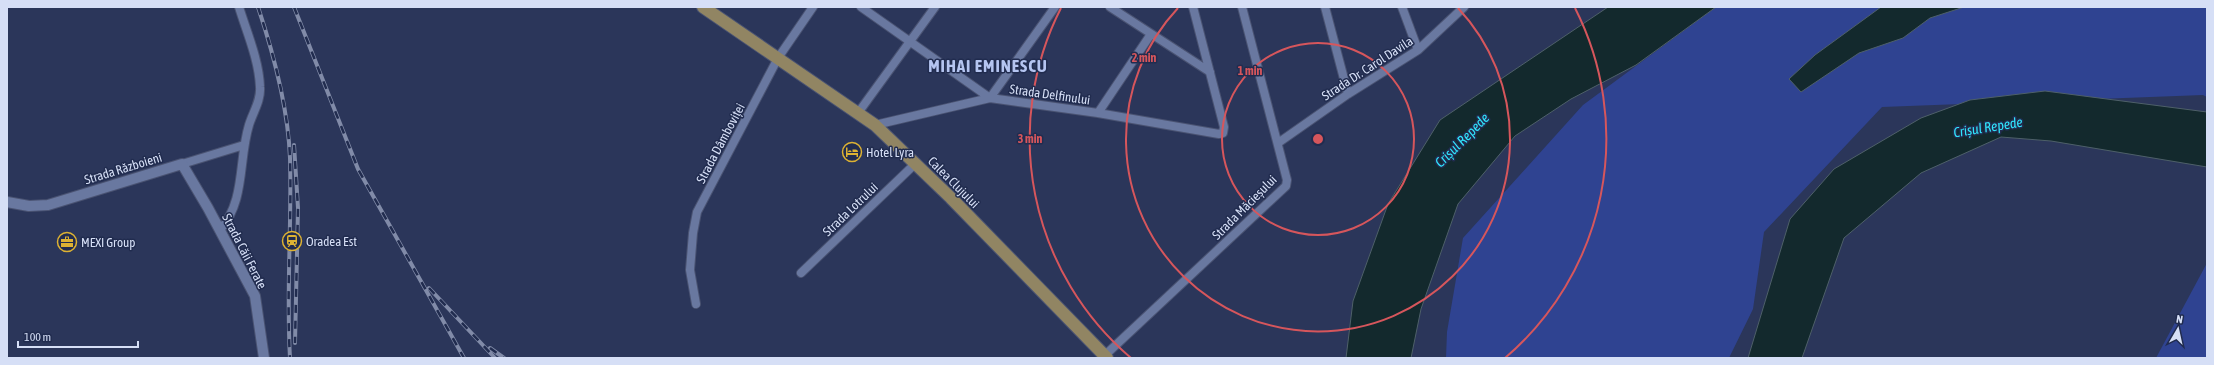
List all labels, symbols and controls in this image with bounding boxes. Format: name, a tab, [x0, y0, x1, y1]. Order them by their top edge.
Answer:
street label: Strada Dr. Carol Davila	[1319, 33, 1416, 104]
text: 2 min	[1132, 51, 1156, 65]
district label: MIHAI EMINESCU	[928, 56, 1048, 76]
text: 1 min	[1238, 64, 1262, 78]
street label: Strada Delfinului	[1009, 81, 1091, 108]
street label: Strada Dâmboviței	[693, 101, 748, 186]
water label: Crișul Repede	[1432, 110, 1492, 170]
water label: Crișul Repede	[1952, 114, 2024, 140]
text: 3 min	[1018, 132, 1042, 146]
centre of rings	[1311, 132, 1325, 146]
hotel icon: Hotel Lyra	[841, 141, 863, 163]
place label: Hotel Lyra	[866, 145, 914, 160]
street label: Strada Războieni	[82, 150, 164, 187]
street label: Calea Clujului	[925, 154, 982, 211]
street label: Strada Măcieșului	[1209, 172, 1280, 243]
street label: Strada Lotrului	[820, 179, 881, 239]
street label: Strada Căii Ferate	[219, 211, 270, 291]
station icon: Oradea Est	[281, 230, 303, 252]
office icon: MEXI Group	[56, 231, 78, 253]
place label: Oradea Est	[306, 234, 357, 249]
place label: MEXI Group	[81, 235, 135, 250]
north arrow	[2158, 309, 2198, 349]
text: N	[2175, 313, 2184, 326]
scale bar	[18, 323, 138, 349]
text: 100 m	[24, 330, 51, 344]

